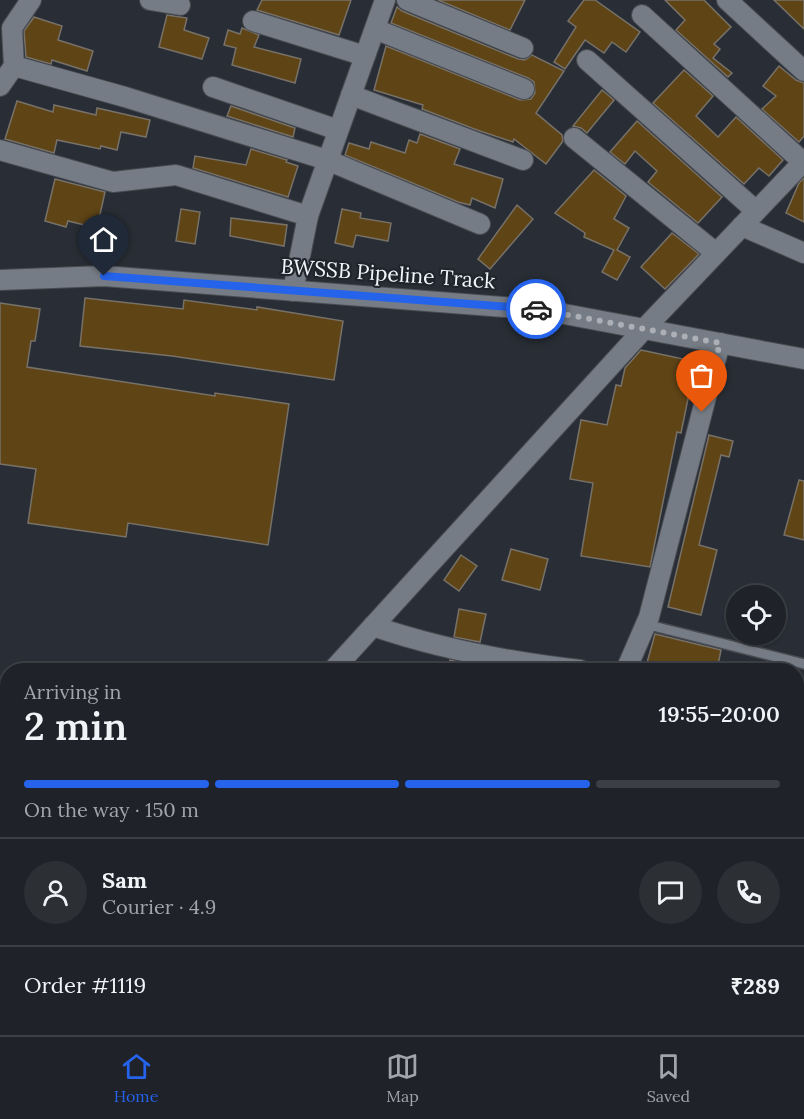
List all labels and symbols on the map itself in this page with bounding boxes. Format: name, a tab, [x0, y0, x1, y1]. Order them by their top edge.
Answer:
pin	[78, 214, 129, 276]
street label: BWSSB Pipeline Track	[280, 253, 497, 295]
courier	[506, 279, 566, 339]
pin	[676, 350, 727, 412]

